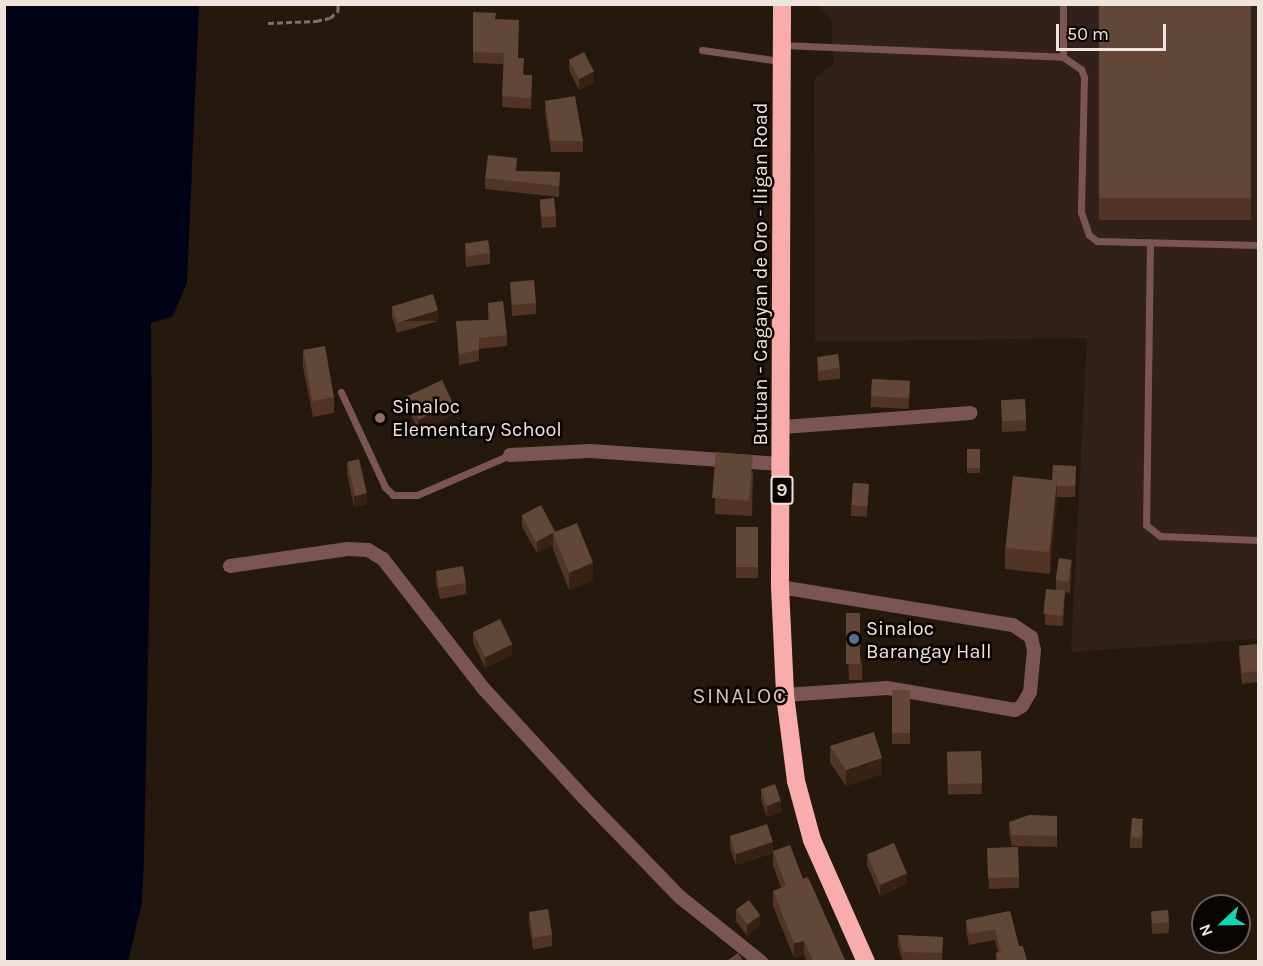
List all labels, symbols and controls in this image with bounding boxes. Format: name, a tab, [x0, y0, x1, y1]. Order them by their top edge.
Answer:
scale bar	[1059, 12, 1168, 50]
text: 50 m	[1067, 23, 1109, 45]
street label: Butuan - Cagayan de Oro - Iligan Road	[748, 102, 772, 446]
place label: Sinaloc Elementary School	[392, 394, 562, 441]
marker: Sinaloc Elementary School	[373, 411, 387, 425]
road number: 9	[770, 475, 794, 505]
place label: Sinaloc Barangay Hall	[866, 616, 992, 663]
marker: Sinaloc Barangay Hall	[847, 632, 861, 646]
district label: SINALOC	[692, 684, 788, 710]
north arrow	[1191, 894, 1251, 954]
text: N	[1195, 921, 1217, 939]

